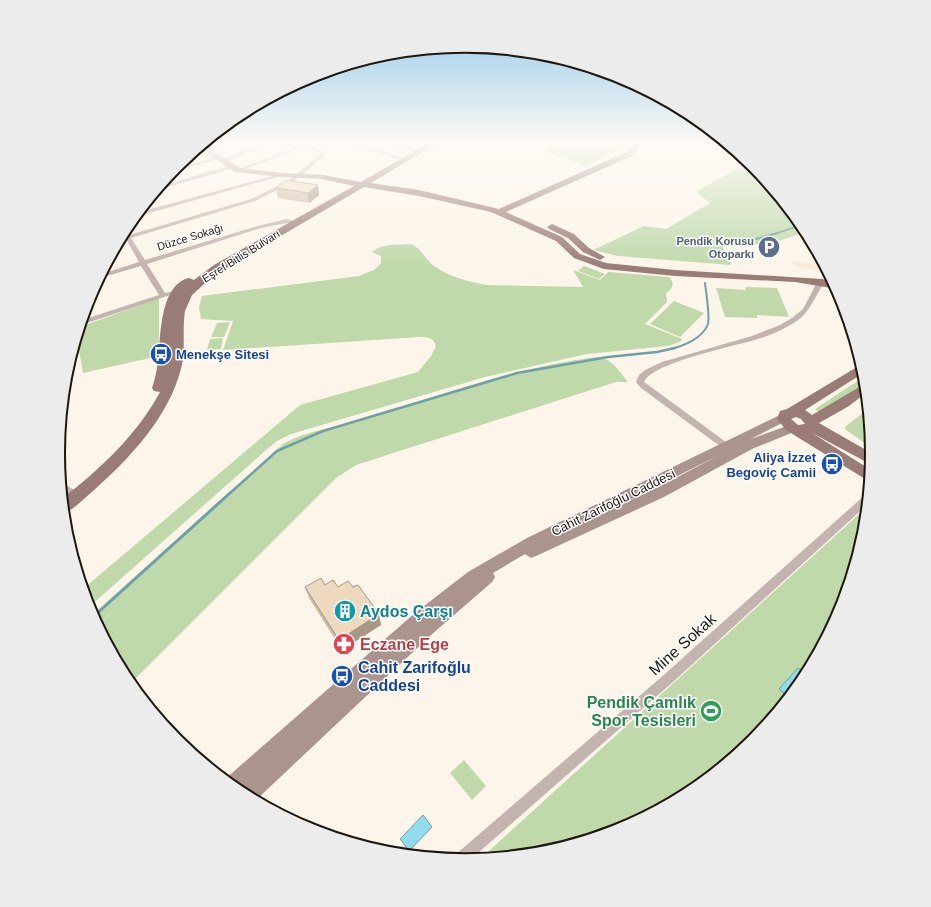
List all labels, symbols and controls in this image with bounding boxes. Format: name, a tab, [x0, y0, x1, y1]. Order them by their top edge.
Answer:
street label: Düzce Sokağı	[155, 221, 225, 253]
street label: Eşref Bitlis Bulvarı	[200, 227, 282, 285]
parking icon: Pendik Korusu Otoparkı	[756, 234, 782, 260]
place label: Pendik Korusu Otoparkı	[676, 235, 754, 260]
bus stop icon: Menekşe Sitesi	[148, 341, 174, 367]
place label: Menekşe Sitesi	[176, 347, 269, 362]
place label: Aliya İzzet Begoviç Camii	[726, 450, 817, 480]
bus stop icon: Aliya İzzet Begoviç Camii	[819, 451, 845, 477]
street label: Cahit Zarifoğlu Caddesi	[549, 466, 678, 539]
building icon: Aydos Çarşı	[332, 598, 358, 624]
place label: Aydos Çarşı	[360, 603, 453, 620]
street label: Mine Sokak	[646, 609, 720, 679]
pharmacy icon: Eczane Ege	[331, 631, 357, 657]
place label: Eczane Ege	[360, 636, 449, 653]
place label: Cahit Zarifoğlu Caddesi	[358, 659, 471, 694]
bus stop icon: Cahit Zarifoğlu Caddesi	[329, 663, 355, 689]
place label: Pendik Çamlık Spor Tesisleri	[587, 694, 696, 729]
sports icon: Pendik Çamlık Spor Tesisleri	[698, 698, 724, 724]

